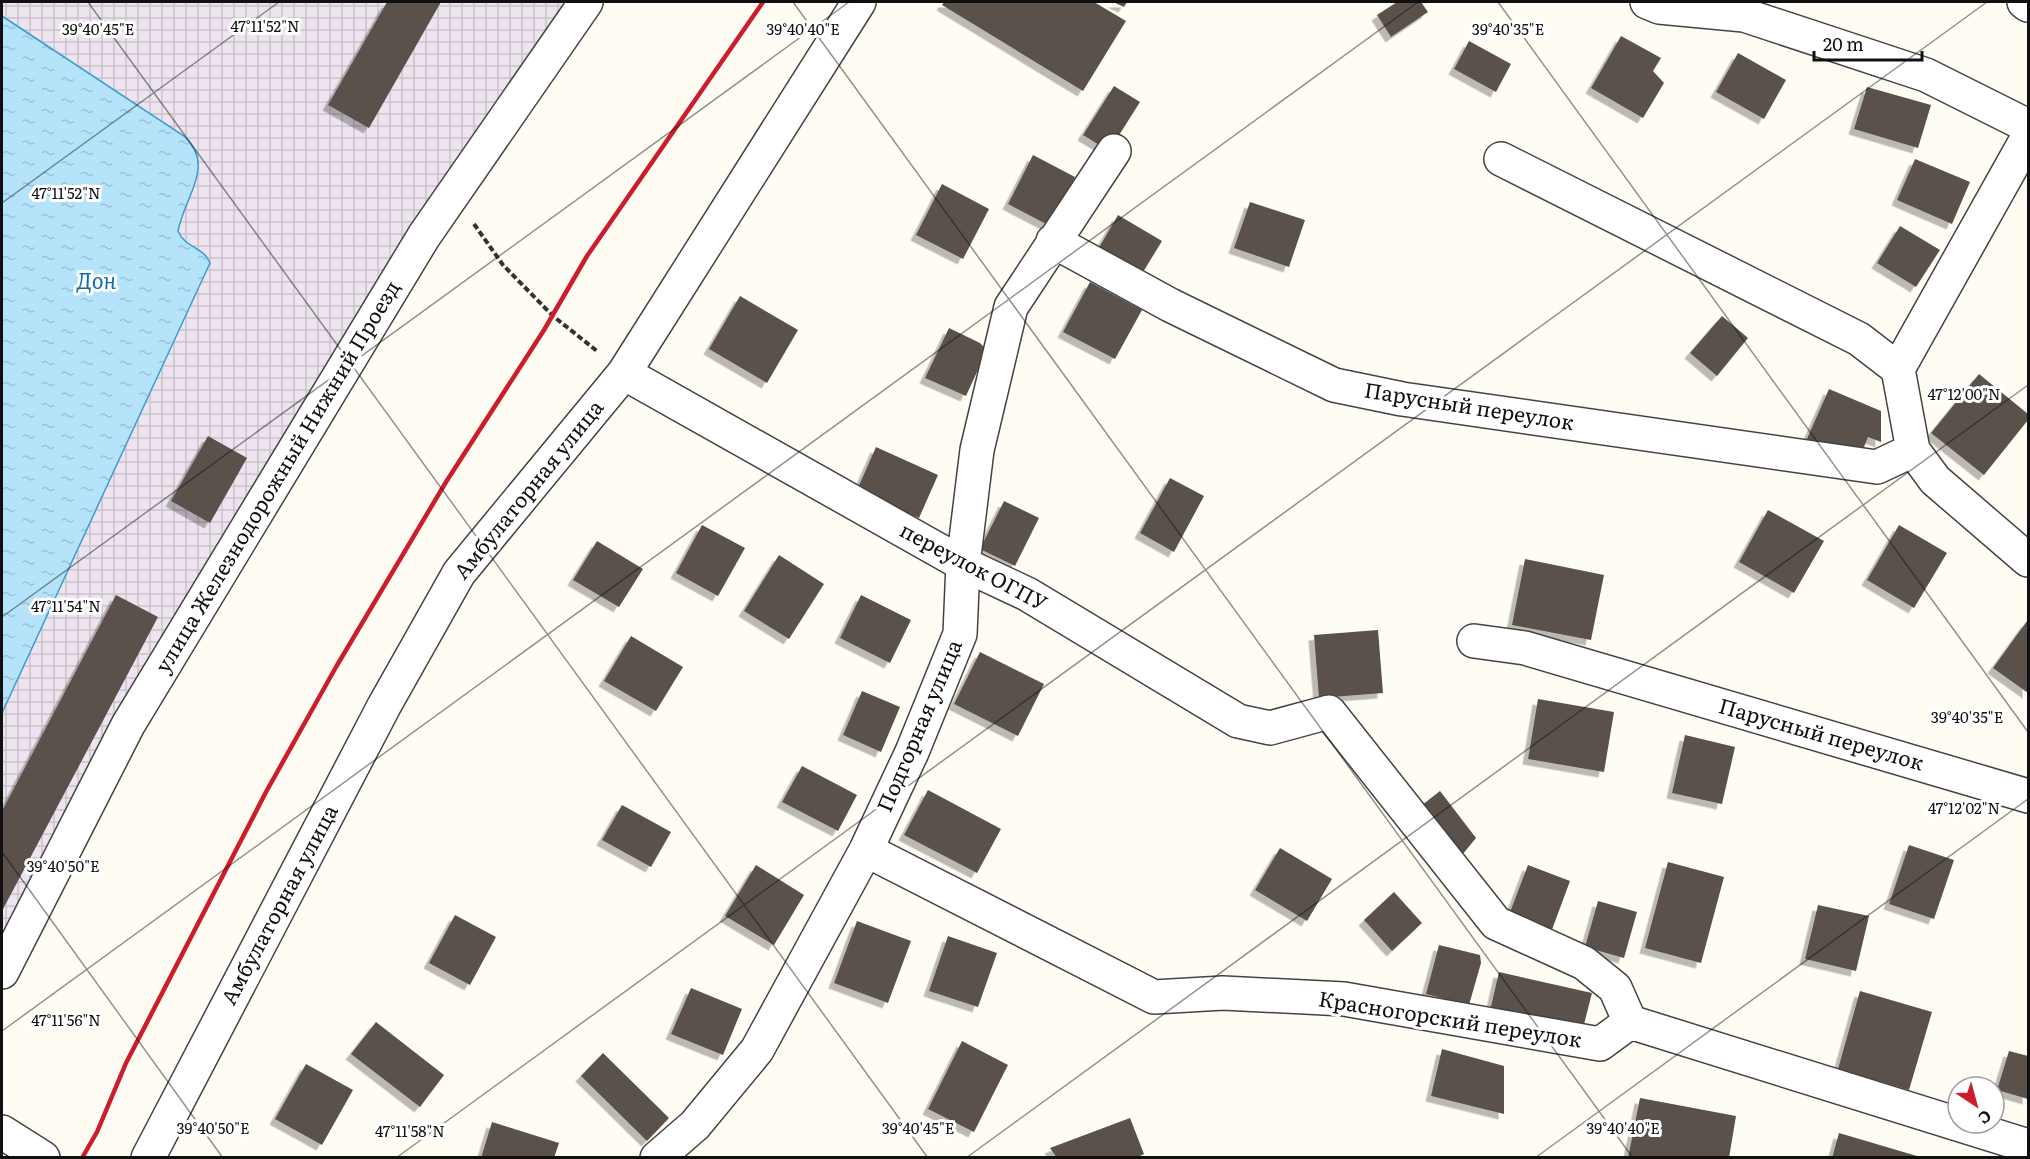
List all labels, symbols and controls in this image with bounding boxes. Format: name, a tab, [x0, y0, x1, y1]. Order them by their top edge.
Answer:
text: 47°11'52"N	[231, 14, 299, 37]
text: 39°40'45"E	[62, 17, 134, 40]
text: 39°40'40"E	[766, 17, 840, 40]
text: 39°40'35"E	[1472, 17, 1544, 40]
scale bar	[1814, 24, 1922, 62]
text: 20 m	[1823, 30, 1864, 57]
text: 47°11'52"N	[32, 181, 100, 204]
water label: Дон	[76, 263, 117, 296]
street label: улица Железнодорожный Нижний Проезд	[146, 274, 406, 678]
street label: Парусный переулок	[1362, 373, 1577, 436]
text: 47°12'00"N	[1927, 382, 2001, 405]
street label: Амбулаторная улица	[445, 392, 610, 585]
street label: переулок ОГПУ	[895, 513, 1054, 617]
text: 47°11'54"N	[31, 594, 101, 617]
street label: Подгорная улица	[867, 633, 968, 816]
street label: Парусный переулок	[1716, 689, 1928, 777]
text: 39°40'35"E	[1931, 705, 2003, 728]
text: 47°12'02"N	[1928, 796, 2000, 819]
street label: Амбулаторная улица	[212, 798, 344, 1010]
text: 39°40'50"E	[26, 854, 100, 877]
street label: Красногорский переулок	[1317, 981, 1585, 1054]
text: 47°11'56"N	[31, 1008, 101, 1031]
north arrow	[1946, 1075, 2006, 1135]
text: С	[1974, 1105, 1997, 1131]
text: 39°40'50"E	[176, 1116, 250, 1139]
text: 39°40'45"E	[882, 1116, 954, 1139]
text: 39°40'40"E	[1586, 1116, 1660, 1139]
text: 47°11'58"N	[375, 1119, 445, 1142]

